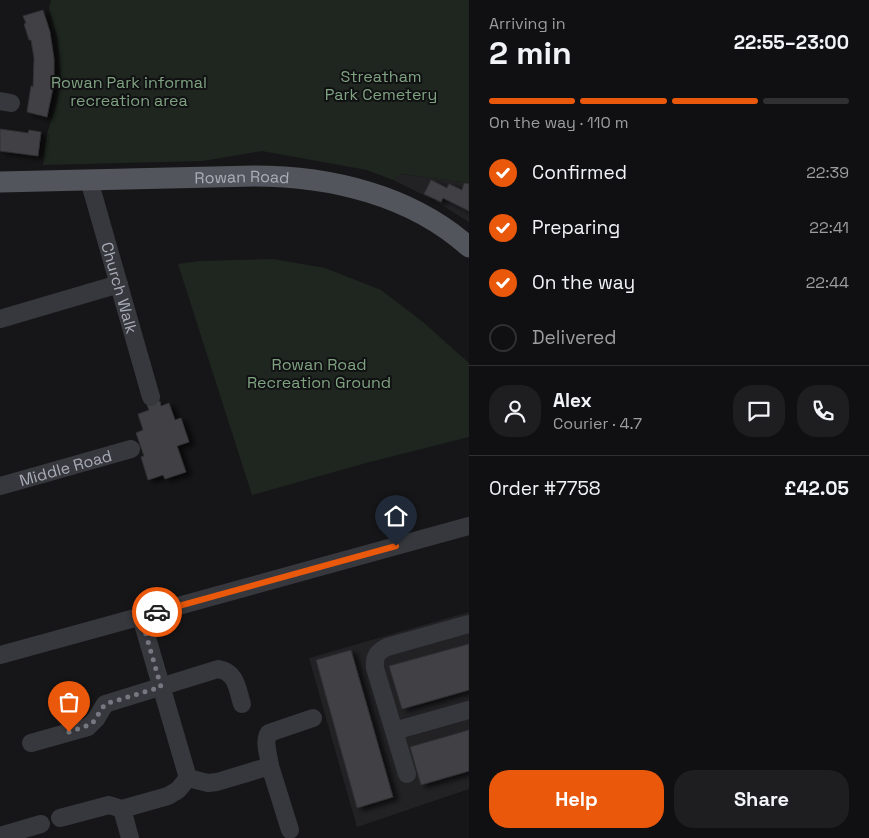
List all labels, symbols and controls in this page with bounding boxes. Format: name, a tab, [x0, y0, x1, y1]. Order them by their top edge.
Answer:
text: Arriving in	[489, 13, 566, 34]
text: 22:55–23:00	[734, 30, 849, 55]
text: 2 min	[489, 33, 572, 73]
park label: Streatham Park Cemetery	[325, 66, 437, 105]
park label: Rowan Park informal recreation area	[51, 72, 207, 111]
text: On the way · 110 m	[489, 112, 629, 133]
icon: check	[489, 159, 517, 187]
text: Confirmed	[532, 160, 627, 185]
text: 22:39	[806, 162, 849, 183]
street label: Rowan Road	[194, 166, 290, 188]
icon: check	[489, 214, 517, 242]
text: Preparing	[532, 215, 620, 240]
text: 22:41	[809, 217, 849, 238]
street label: Church Walk	[96, 240, 142, 337]
icon: check	[489, 269, 517, 297]
text: On the way	[532, 270, 635, 295]
text: 22:44	[806, 272, 849, 293]
text: Delivered	[532, 325, 617, 350]
park label: Rowan Road Recreation Ground	[247, 354, 391, 393]
button: person	[489, 385, 541, 437]
button: chat	[733, 385, 785, 437]
button: phone	[797, 385, 849, 437]
text: Alex	[553, 388, 592, 413]
text: Courier · 4.7	[553, 413, 642, 434]
street label: Middle Road	[17, 445, 114, 491]
text: Order #7758	[489, 476, 601, 501]
text: £42.05	[784, 476, 849, 501]
pin	[375, 495, 417, 546]
icon: home	[382, 502, 410, 530]
courier	[132, 587, 182, 637]
icon: car	[143, 598, 171, 626]
pin	[48, 681, 90, 732]
icon: bag	[55, 688, 83, 716]
button: Help	[489, 770, 664, 828]
button: Share	[674, 770, 849, 828]

